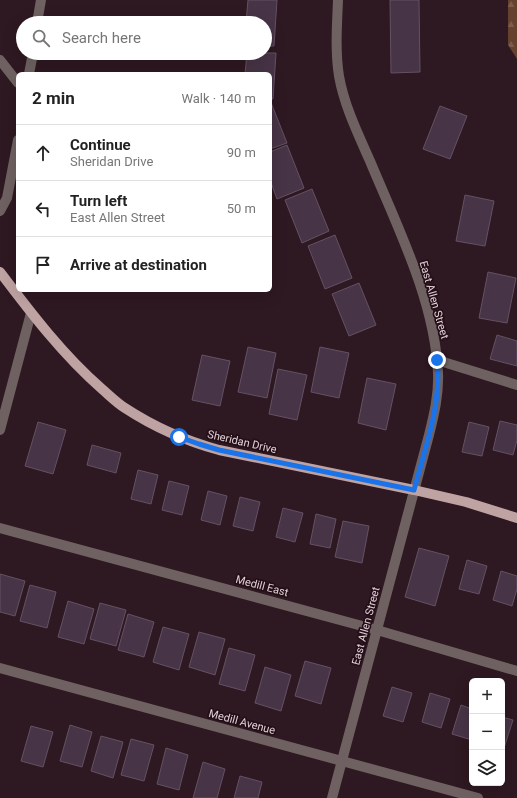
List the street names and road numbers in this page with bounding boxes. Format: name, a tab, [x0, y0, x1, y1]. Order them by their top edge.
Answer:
street label: East Allen Street	[417, 260, 451, 341]
street label: Sheridan Drive	[206, 428, 278, 456]
street label: Medill East	[234, 573, 290, 599]
street label: East Allen Street	[349, 585, 383, 667]
street label: Medill Avenue	[207, 707, 277, 737]

